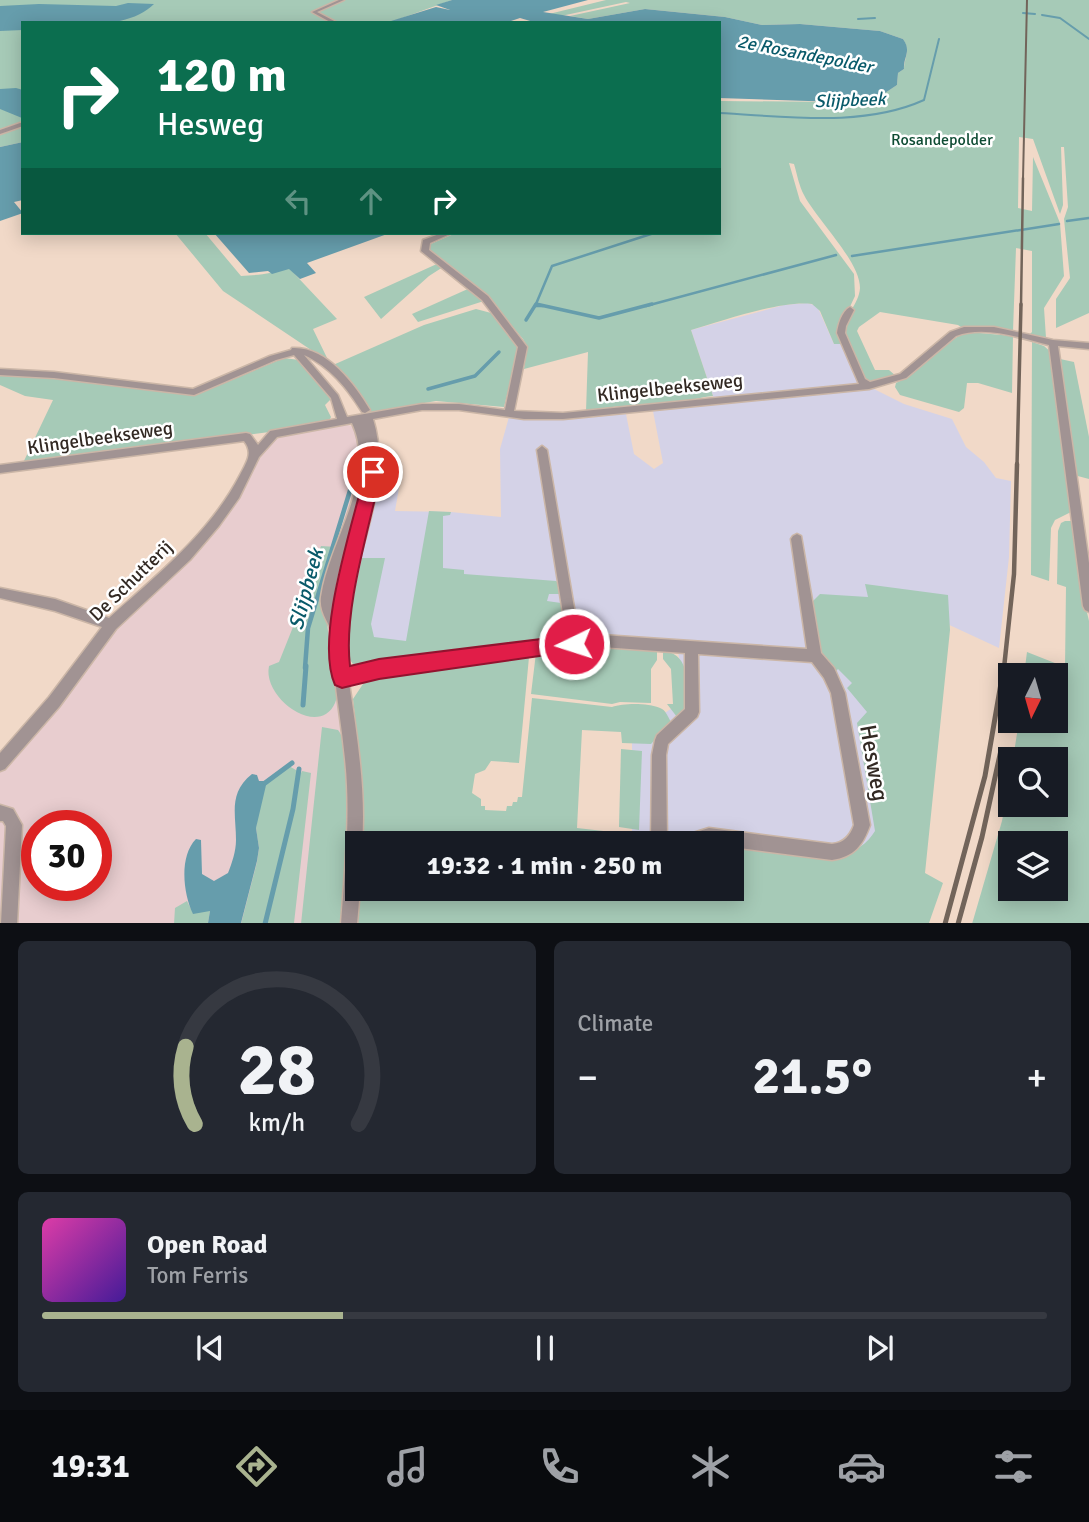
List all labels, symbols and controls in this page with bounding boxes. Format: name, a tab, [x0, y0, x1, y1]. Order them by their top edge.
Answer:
water label: 2e Rosandepolder	[736, 30, 877, 78]
text: 120 m	[157, 45, 287, 105]
icon: right	[42, 49, 133, 140]
water label: Slijpbeek	[814, 88, 888, 112]
text: Hesweg	[157, 105, 264, 144]
park label: Rosandepolder	[891, 130, 993, 150]
icon: left	[279, 182, 317, 220]
icon: ahead	[352, 182, 390, 220]
icon: right	[425, 182, 463, 220]
street label: Klingelbeekseweg	[596, 368, 744, 408]
street label: Klingelbeekseweg	[26, 416, 174, 460]
pin	[343, 442, 403, 502]
icon: arrive	[354, 453, 392, 491]
street label: De Schutterij	[84, 535, 178, 627]
water label: Slijpbeek	[283, 543, 330, 632]
position arrow	[537, 607, 611, 681]
north arrow	[998, 663, 1068, 733]
map controls	[998, 663, 1068, 901]
street label: Hesweg	[853, 723, 895, 803]
button: search	[998, 747, 1068, 817]
speed limit sign: 30	[21, 810, 112, 901]
button: layers	[998, 831, 1068, 901]
text: 19:32 · 1 min · 250 m	[427, 850, 662, 882]
text: Climate	[578, 1009, 653, 1038]
text: 28	[237, 1026, 316, 1115]
text: 21.5°	[752, 1044, 872, 1108]
text: −	[578, 1054, 598, 1101]
text: +	[1026, 1054, 1047, 1101]
text: km/h	[248, 1106, 305, 1137]
text: Open Road	[147, 1229, 268, 1261]
text: Tom Ferris	[147, 1261, 248, 1290]
icon: previous	[191, 1329, 229, 1367]
icon: pause	[526, 1329, 564, 1367]
icon: next	[861, 1329, 899, 1367]
icon: directions	[232, 1442, 281, 1491]
icon: music	[383, 1442, 432, 1491]
icon: phone	[535, 1442, 584, 1491]
icon: climate	[686, 1442, 735, 1491]
icon: car	[837, 1442, 886, 1491]
icon: filters	[989, 1442, 1038, 1491]
text: 19:31	[51, 1447, 130, 1486]

